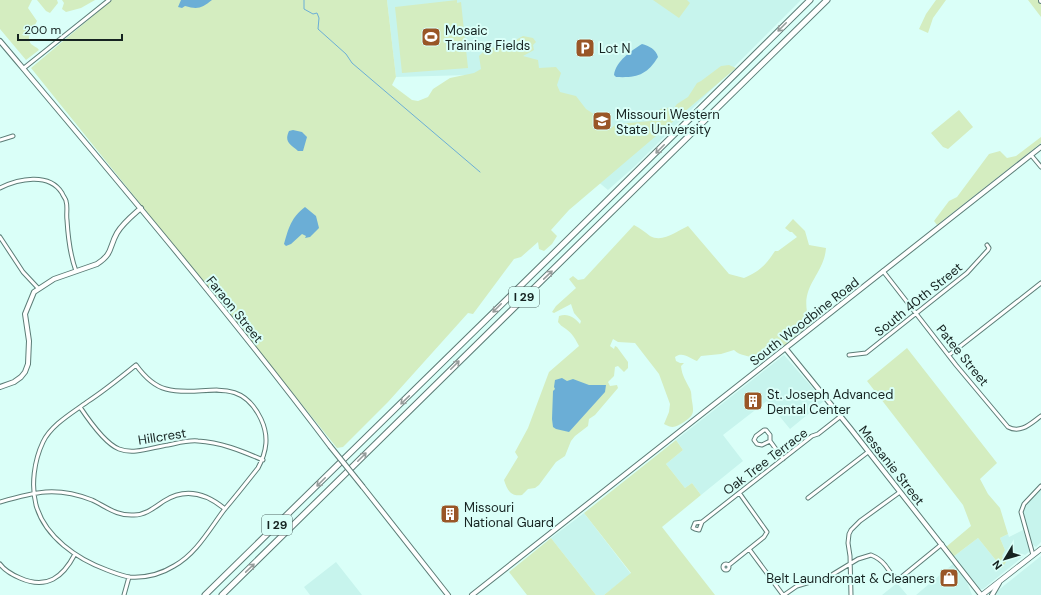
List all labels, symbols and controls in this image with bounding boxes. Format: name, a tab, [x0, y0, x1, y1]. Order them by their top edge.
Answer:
scale bar	[18, 16, 122, 42]
text: 200 m	[24, 22, 61, 38]
place label: Mosaic Training Fields	[445, 22, 530, 54]
one-way arrow	[777, 22, 787, 32]
sports icon: Mosaic Training Fields	[420, 26, 442, 48]
parking icon: Lot N	[574, 37, 596, 59]
place label: Lot N	[599, 40, 631, 57]
place label: Missouri Western State University	[616, 106, 720, 138]
school or university icon: Missouri Western State University	[591, 110, 613, 132]
one-way arrow	[655, 144, 665, 154]
street label: South 40th Street	[871, 259, 966, 340]
one-way arrow	[543, 270, 553, 279]
street label: Faraon Street	[203, 273, 267, 346]
street label: South Woodbine Road	[746, 273, 862, 369]
road number: I 29	[509, 287, 539, 307]
one-way arrow	[492, 303, 502, 313]
street label: Patee Street	[933, 321, 993, 389]
one-way arrow	[450, 360, 460, 370]
place label: St. Joseph Advanced Dental Center	[767, 386, 893, 418]
building icon: St. Joseph Advanced Dental Center	[742, 390, 764, 412]
one-way arrow	[400, 395, 410, 405]
street label: Messanie Street	[855, 422, 928, 509]
street label: Hillcrest	[137, 424, 187, 449]
street label: Oak Tree Terrace	[720, 424, 811, 499]
one-way arrow	[357, 452, 367, 462]
one-way arrow	[316, 477, 326, 487]
place label: Missouri National Guard	[464, 499, 554, 531]
building icon: Missouri National Guard	[439, 503, 461, 525]
road number: I 29	[262, 515, 292, 535]
north arrow	[985, 539, 1025, 579]
text: N	[989, 558, 1005, 573]
one-way arrow	[245, 563, 255, 573]
shop icon: Belt Laundromat & Cleaners	[938, 567, 960, 589]
place label: Belt Laundromat & Cleaners	[766, 570, 935, 587]

